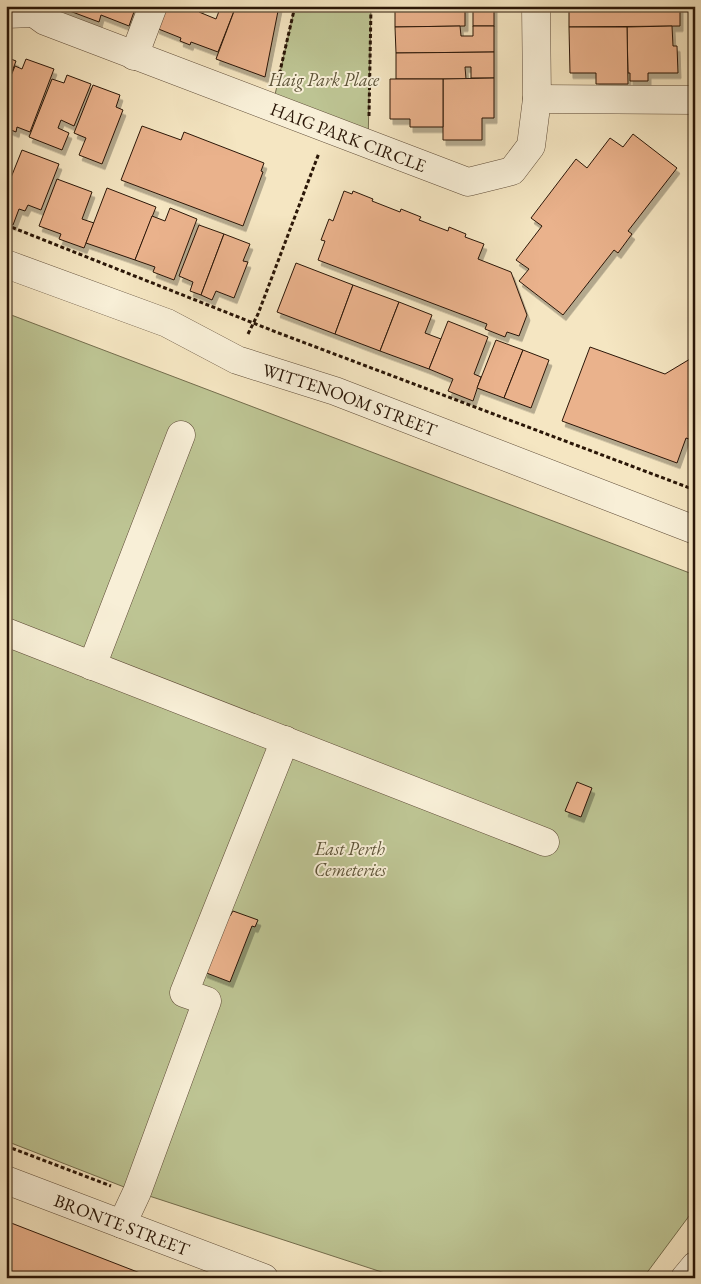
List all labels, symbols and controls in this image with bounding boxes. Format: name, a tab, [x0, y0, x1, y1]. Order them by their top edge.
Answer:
park label: Haig Park Place	[268, 68, 380, 92]
street label: HAIG PARK CIRCLE	[268, 97, 430, 177]
street label: WITTENOOM STREET	[260, 357, 441, 441]
park label: East Perth Cemeteries	[314, 837, 387, 881]
street label: BRONTE STREET	[51, 1188, 194, 1260]

